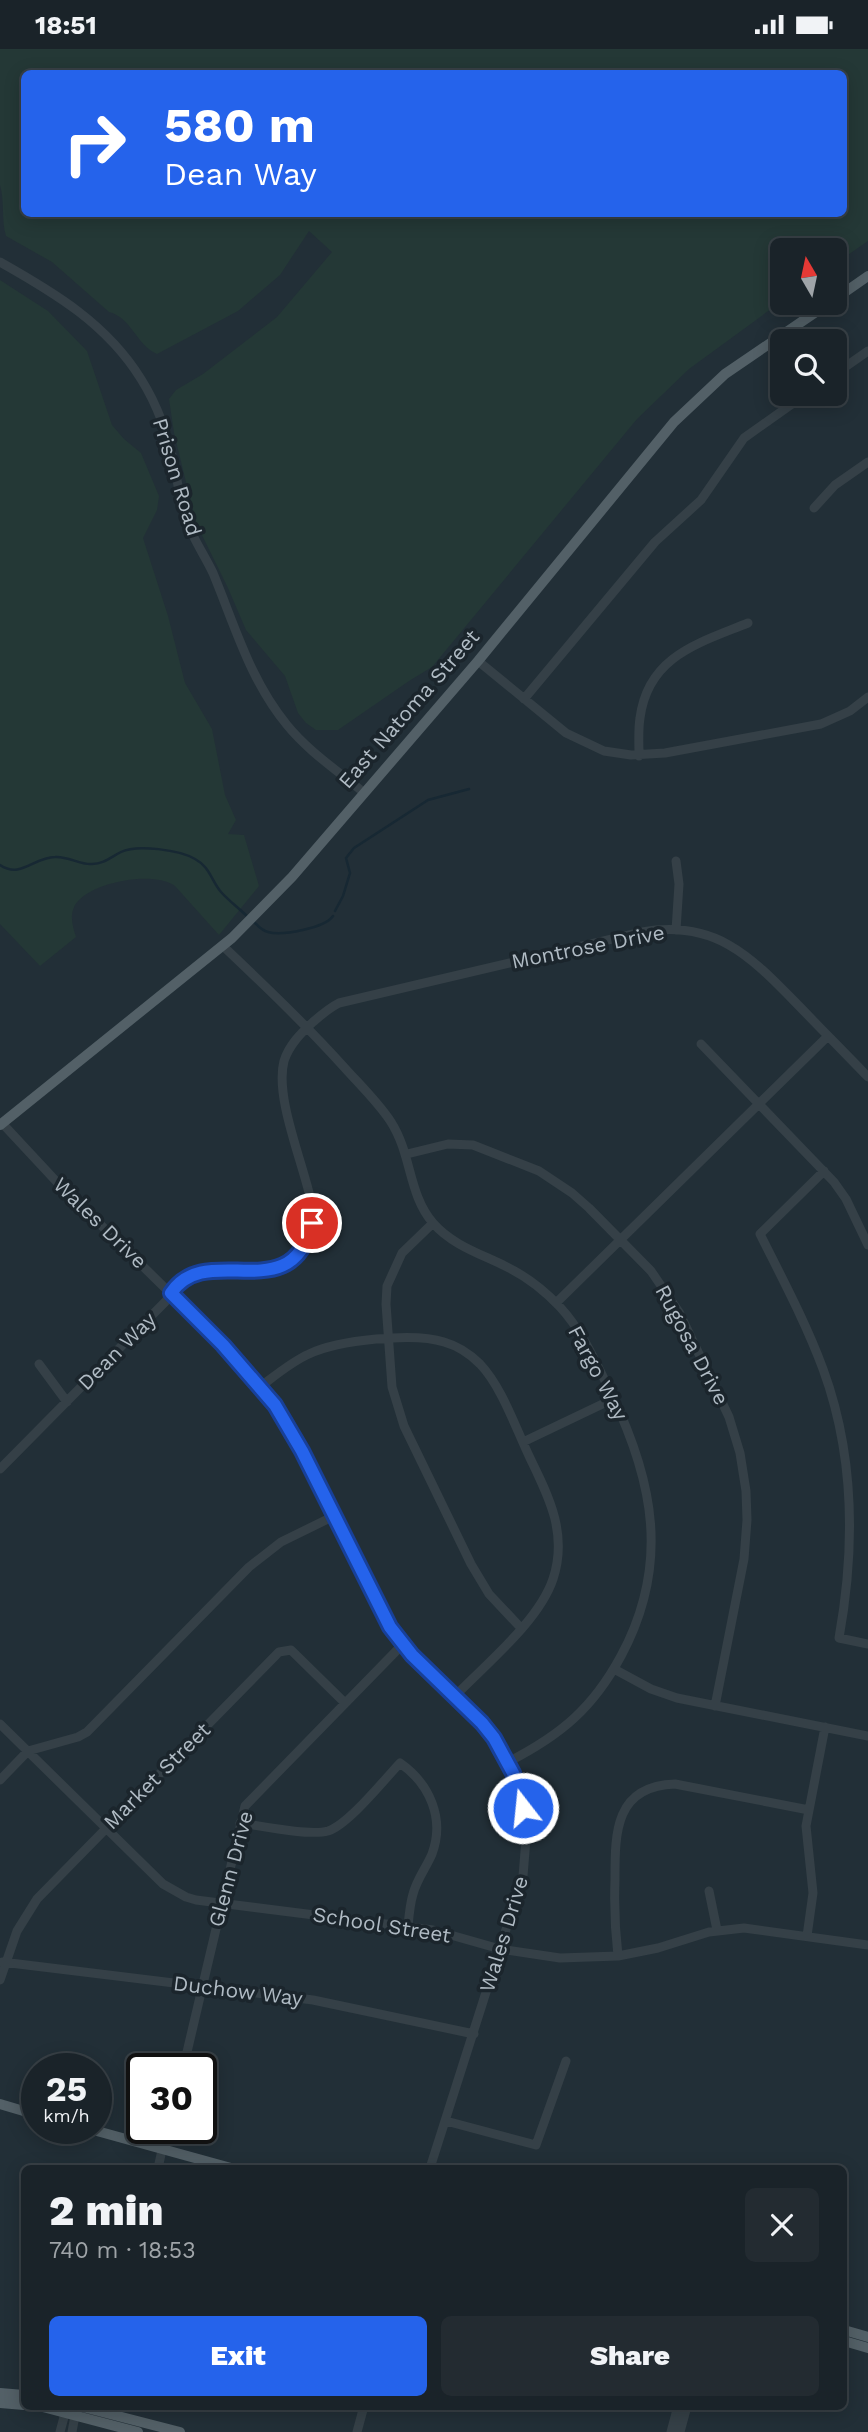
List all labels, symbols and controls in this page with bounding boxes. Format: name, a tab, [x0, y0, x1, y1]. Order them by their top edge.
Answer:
text: 18:51	[35, 10, 97, 40]
text: 580 m	[164, 96, 315, 154]
icon: right	[49, 98, 140, 189]
text: Dean Way	[164, 155, 317, 193]
north arrow	[770, 238, 847, 315]
map controls	[770, 238, 847, 406]
button: search	[770, 329, 847, 406]
street label: Prison Road	[148, 415, 207, 539]
street label: East Natoma Street	[333, 624, 485, 793]
street label: Montrose Drive	[509, 919, 667, 974]
street label: Wales Drive	[48, 1172, 152, 1273]
pin	[282, 1193, 342, 1253]
icon: arrive	[293, 1204, 331, 1242]
street label: Rugosa Drive	[650, 1280, 735, 1409]
street label: Dean Way	[72, 1306, 161, 1395]
street label: Fargo Way	[563, 1321, 634, 1424]
street label: Market Street	[98, 1717, 215, 1834]
position arrow	[486, 1771, 560, 1845]
street label: Glenn Drive	[203, 1808, 258, 1930]
street label: Wales Drive	[474, 1873, 533, 1995]
street label: School Street	[311, 1901, 453, 1948]
street label: Duchow Way	[172, 1970, 304, 2011]
speed limit sign: 30	[126, 2053, 217, 2144]
text: 25	[46, 2068, 87, 2110]
text: km/h	[43, 2105, 90, 2126]
text: 2 min	[49, 2186, 163, 2235]
button: close	[745, 2188, 819, 2262]
text: 740 m · 18:53	[49, 2237, 196, 2264]
button: Exit	[49, 2316, 427, 2396]
button: Share	[441, 2316, 819, 2396]

